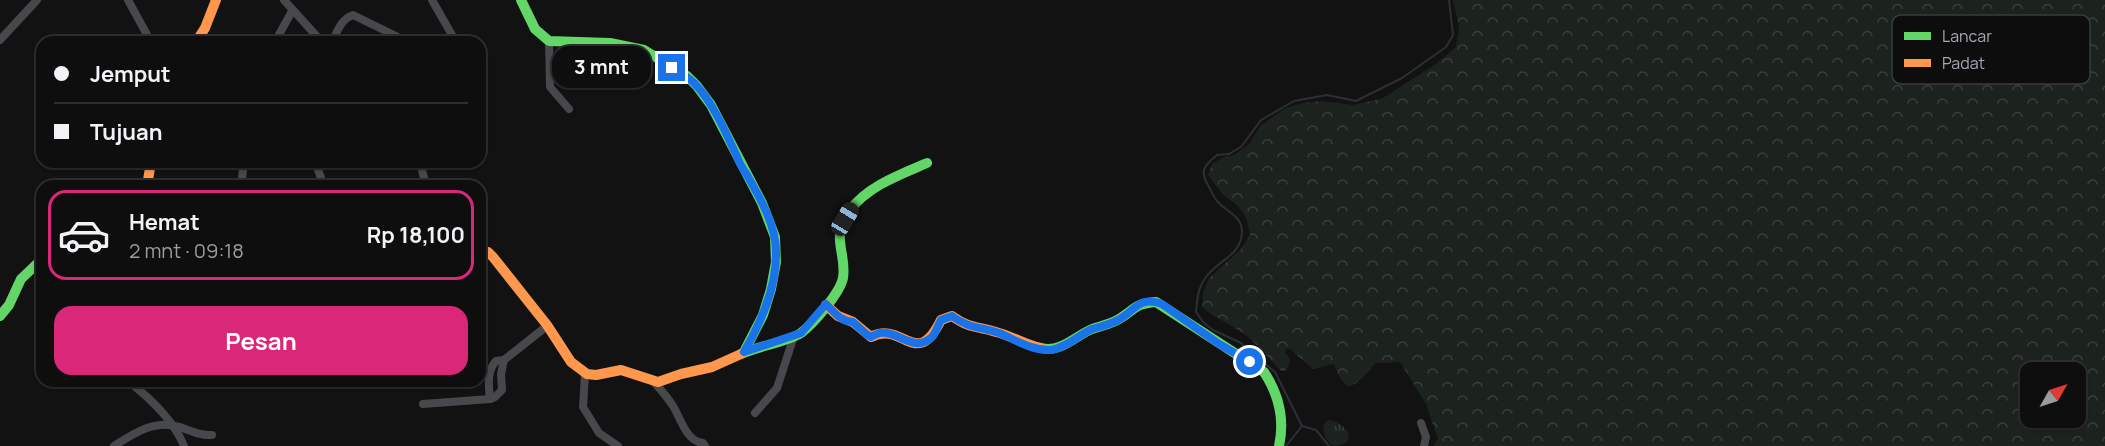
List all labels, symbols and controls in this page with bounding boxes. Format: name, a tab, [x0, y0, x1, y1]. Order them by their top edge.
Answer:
legend	[1892, 15, 2090, 84]
text: Lancar	[1942, 25, 1992, 47]
callout: 3 mnt	[552, 47, 651, 89]
text: Padat	[1942, 52, 1985, 74]
text: 3 mnt	[574, 53, 629, 80]
route end	[658, 54, 685, 81]
text: Jemput	[90, 59, 171, 89]
text: Tujuan	[90, 117, 163, 147]
car	[828, 199, 862, 239]
text: Hemat	[129, 207, 200, 237]
icon: car	[57, 208, 111, 262]
text: Rp 18,100	[367, 220, 465, 250]
text: 2 mnt · 09:18	[129, 237, 244, 264]
button: Pesan	[54, 306, 468, 375]
route start	[1236, 348, 1263, 375]
north arrow	[2020, 362, 2086, 428]
map controls	[2020, 362, 2086, 428]

